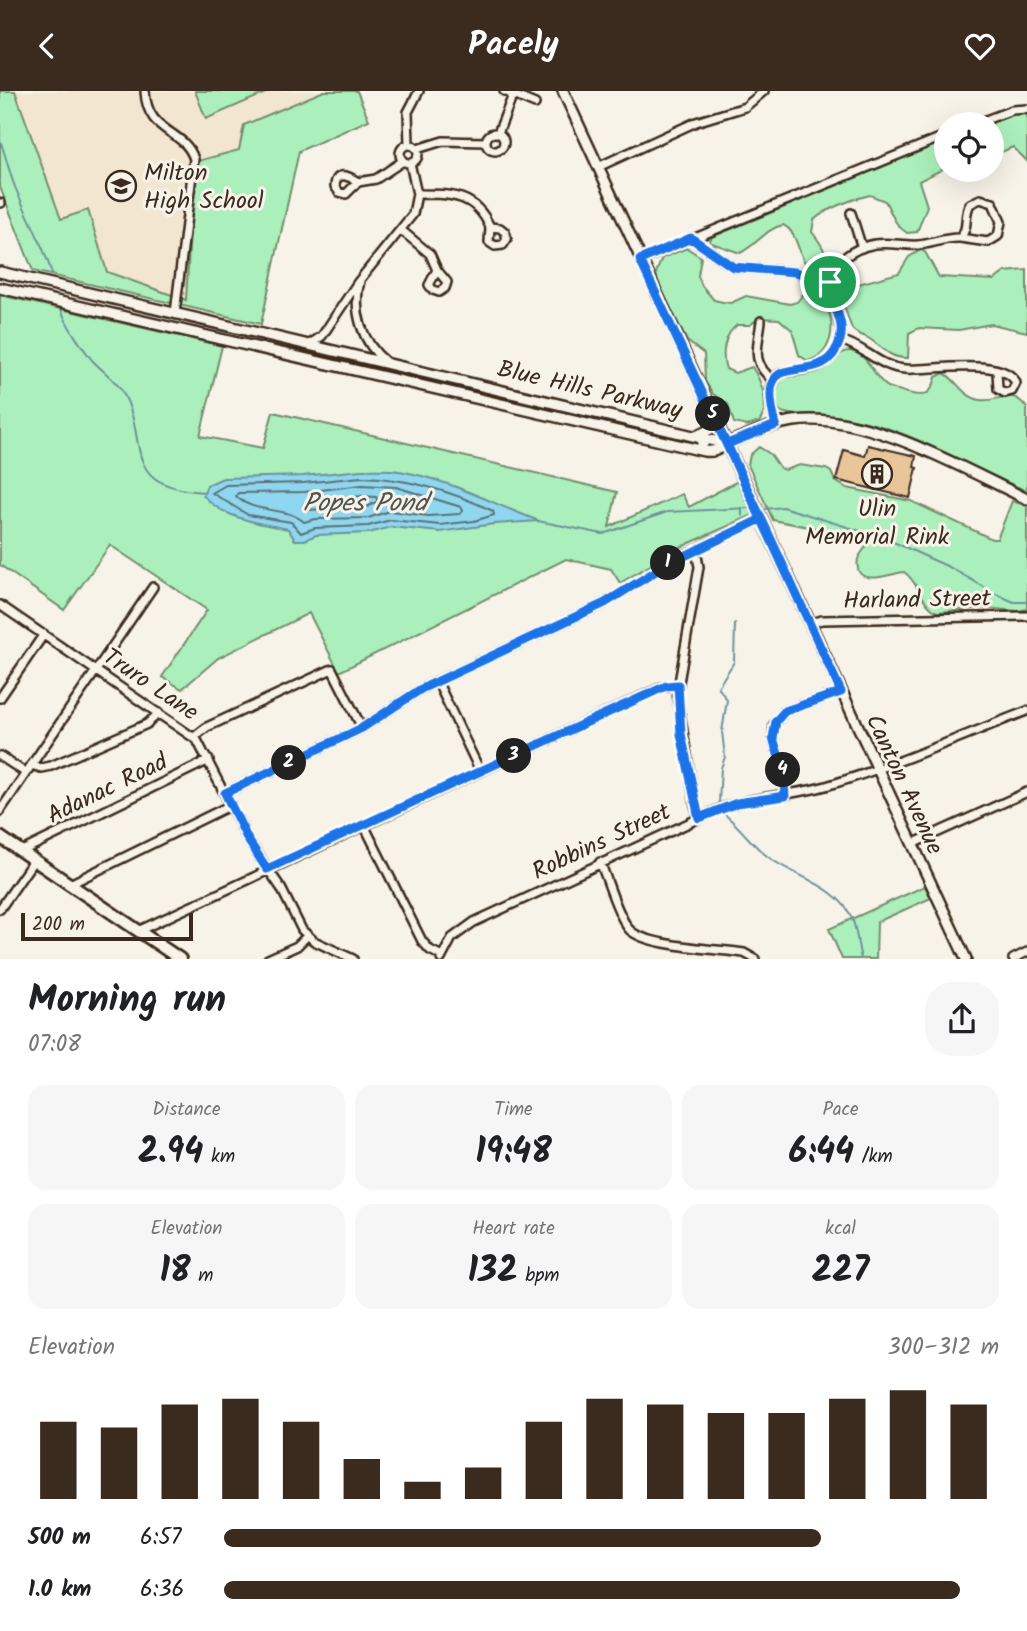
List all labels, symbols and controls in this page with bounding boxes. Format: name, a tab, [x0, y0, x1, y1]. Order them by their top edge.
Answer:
text: Pacely	[468, 20, 559, 71]
icon: back	[28, 27, 66, 65]
icon: heart	[961, 27, 999, 65]
map controls	[934, 112, 1004, 182]
button: locate	[934, 112, 1004, 182]
place label: Milton High School	[144, 154, 264, 221]
school or university icon: Milton High School	[104, 169, 138, 203]
pin	[800, 252, 860, 312]
icon: arrive	[811, 263, 849, 301]
street label: Blue Hills Parkway	[493, 350, 687, 431]
pin: 5	[696, 397, 730, 431]
text: 5	[708, 398, 717, 428]
building icon: Ulin Memorial Rink	[860, 457, 894, 491]
water label: Popes Pond	[303, 483, 433, 525]
place label: Ulin Memorial Rink	[805, 490, 950, 557]
pin: 1	[650, 545, 686, 581]
text: 1	[665, 547, 670, 577]
street label: Harland Street	[843, 580, 992, 621]
street label: Truro Lane	[94, 639, 206, 732]
street label: Canton Avenue	[854, 708, 953, 862]
pin: 3	[496, 739, 532, 773]
text: 3	[508, 740, 519, 770]
street label: Adanac Road	[41, 743, 176, 835]
pin: 2	[272, 745, 306, 781]
text: 2	[283, 747, 294, 777]
pin: 4	[766, 753, 800, 787]
text: 4	[777, 754, 788, 784]
street label: Robbins Street	[526, 793, 678, 892]
scale bar	[21, 910, 192, 942]
text: 200 m	[32, 910, 85, 940]
text: Morning run	[28, 971, 226, 1031]
button: share	[925, 982, 999, 1056]
text: 07:08	[28, 1027, 81, 1063]
text: Distance	[152, 1095, 221, 1125]
text: Time	[494, 1095, 533, 1125]
text: Pace	[822, 1095, 859, 1125]
text: 2.94	[138, 1125, 203, 1181]
text: 19:48	[475, 1125, 552, 1181]
text: 6:44	[788, 1125, 854, 1181]
text: km	[203, 1142, 235, 1172]
text: /km	[854, 1142, 893, 1172]
text: Elevation	[151, 1214, 222, 1244]
text: Heart rate	[472, 1214, 555, 1244]
text: kcal	[825, 1214, 856, 1244]
text: 18	[160, 1244, 191, 1300]
text: 132	[468, 1244, 518, 1300]
text: 227	[812, 1244, 869, 1300]
text: m	[191, 1261, 213, 1291]
text: bpm	[518, 1261, 559, 1291]
text: Elevation	[28, 1330, 115, 1366]
text: 300–312 m	[888, 1330, 999, 1366]
text: 500 m	[28, 1520, 91, 1556]
text: 6:57	[140, 1520, 181, 1556]
text: 1.0 km	[28, 1572, 91, 1608]
text: 6:36	[140, 1572, 184, 1608]

